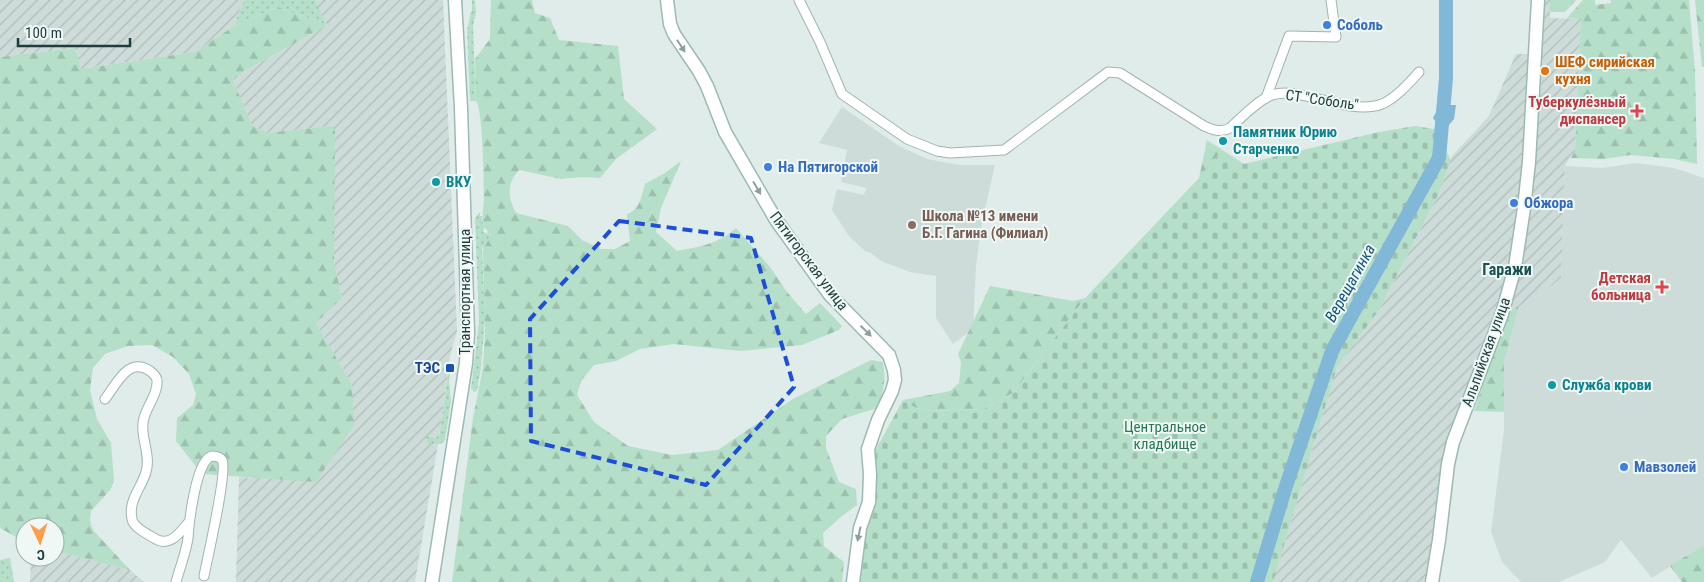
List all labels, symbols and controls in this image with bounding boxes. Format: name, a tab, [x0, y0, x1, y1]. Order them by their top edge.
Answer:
scale bar	[18, 15, 130, 47]
place label: Соболь	[1337, 16, 1383, 34]
marker: Соболь	[1321, 19, 1333, 31]
text: 100 m	[25, 24, 62, 42]
one-way arrow	[676, 39, 686, 52]
place label: ШЕФ сирийская кухня	[1555, 53, 1655, 88]
marker: ШЕФ сирийская кухня	[1539, 65, 1551, 77]
street label: СТ "Соболь"	[1284, 86, 1360, 114]
place label: Туберкулёзный диспансер	[1528, 93, 1626, 128]
marker: Туберкулёзный диспансер	[1630, 104, 1644, 118]
place label: Памятник Юрию Старченко	[1233, 123, 1338, 158]
marker: Памятник Юрию Старченко	[1217, 135, 1229, 147]
place label: На Пятигорской	[778, 158, 878, 176]
marker: На Пятигорской	[762, 161, 774, 173]
place label: ВКУ	[446, 173, 471, 191]
marker: ВКУ	[430, 176, 442, 188]
one-way arrow	[753, 182, 762, 195]
place label: Обжора	[1524, 194, 1573, 212]
marker: Обжора	[1508, 197, 1520, 209]
place label: Школа №13 имени Б.Г. Гагина (Филиал)	[922, 207, 1048, 242]
street label: Пятигорская улица	[766, 208, 852, 314]
marker: Школа №13 имени Б.Г. Гагина (Филиал)	[906, 219, 918, 231]
street label: Транспортная улица	[456, 229, 474, 355]
water label: Верещагинка	[1321, 241, 1379, 325]
district label: Гаражи	[1482, 260, 1532, 279]
place label: Детская больница	[1591, 269, 1651, 304]
marker: Детская больница	[1655, 280, 1669, 294]
street label: Альпийская улица	[1458, 295, 1514, 409]
one-way arrow	[860, 325, 872, 337]
place label: ТЭС	[415, 359, 440, 377]
marker: ТЭС	[444, 362, 456, 374]
place label: Служба крови	[1562, 376, 1651, 394]
marker: Служба крови	[1546, 379, 1558, 391]
park label: Центральное кладбище	[1124, 418, 1206, 453]
place label: Мавзолей	[1634, 458, 1696, 476]
marker: Мавзолей	[1618, 461, 1630, 473]
north arrow	[15, 517, 65, 567]
one-way arrow	[855, 527, 863, 542]
text: С	[36, 547, 45, 563]

